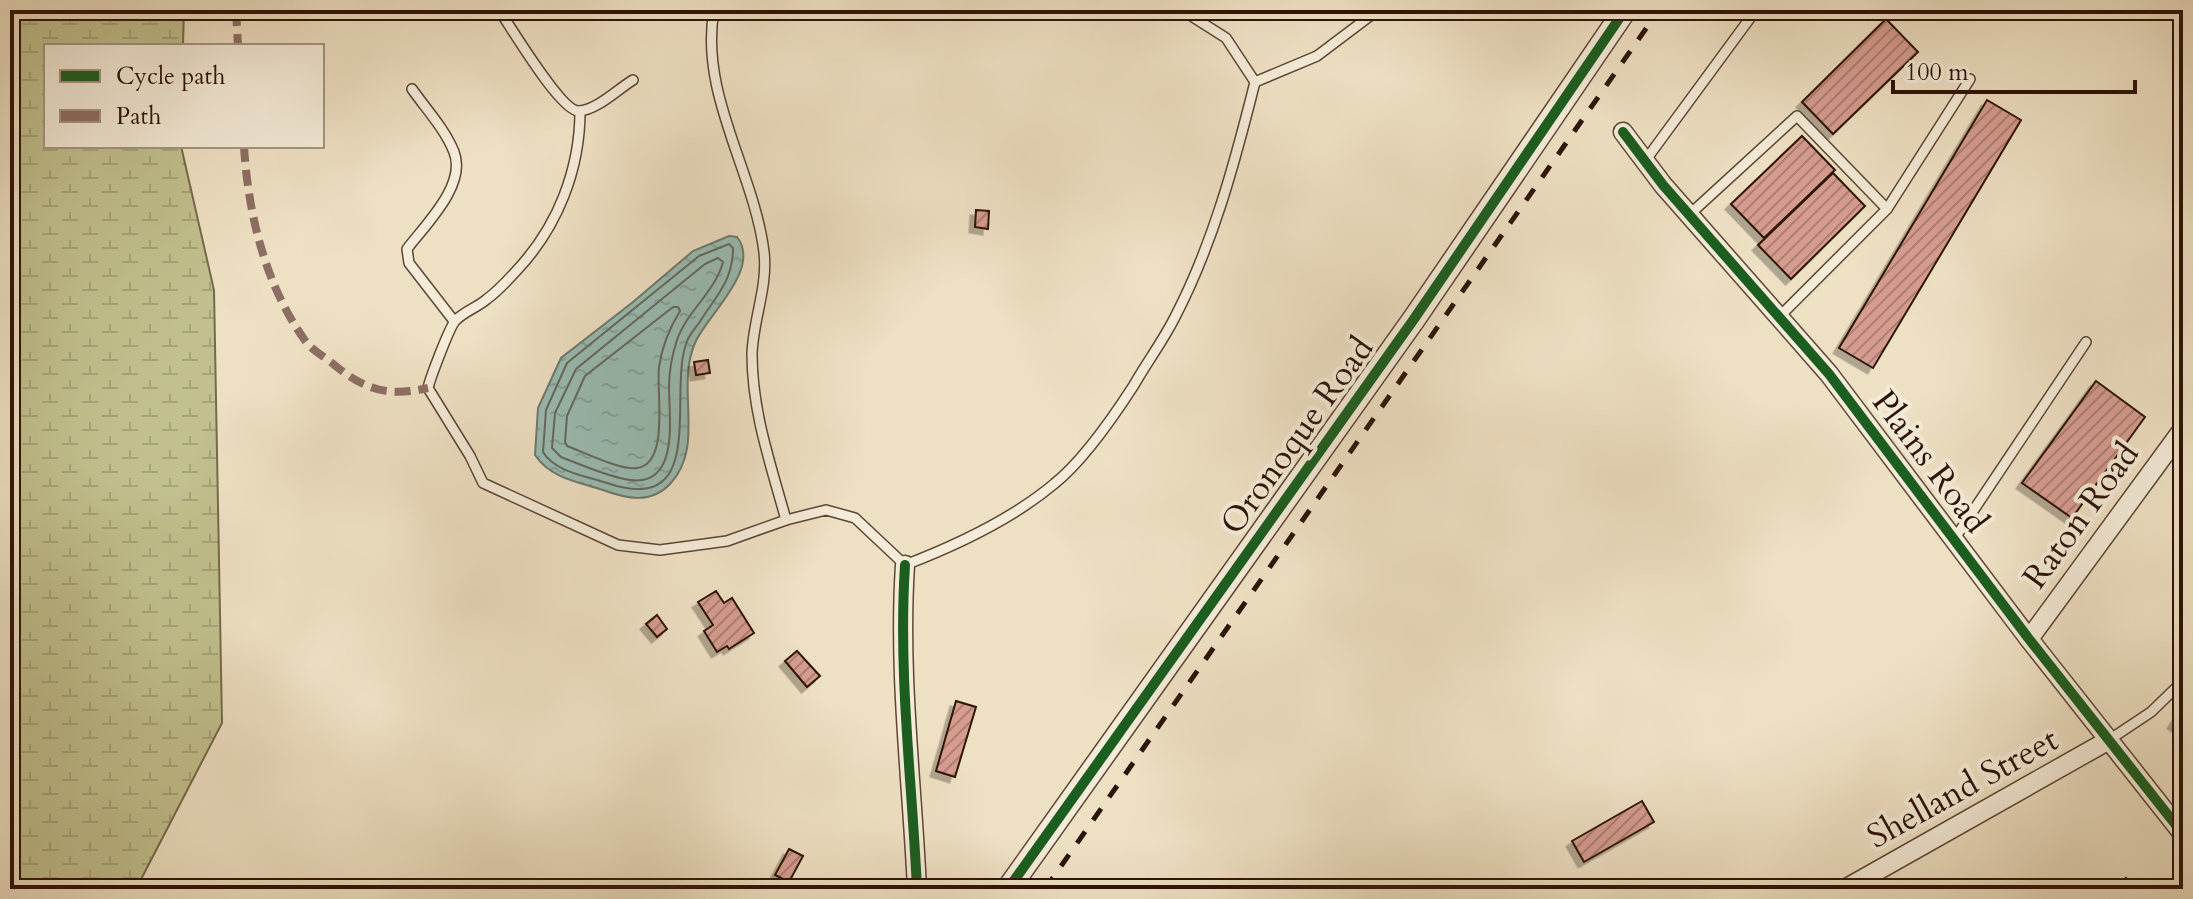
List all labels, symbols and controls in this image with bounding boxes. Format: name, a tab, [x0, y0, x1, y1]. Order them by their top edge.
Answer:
legend	[44, 44, 324, 148]
scale bar	[1893, 44, 2135, 94]
text: 100 m	[1905, 56, 1969, 89]
text: Cycle path	[116, 60, 225, 93]
text: Path	[116, 100, 161, 133]
street label: Oronoque Road	[1209, 327, 1384, 544]
street label: Plains Road	[1861, 381, 1999, 542]
street label: Raton Road	[2012, 433, 2150, 598]
street label: Shelland Street	[1859, 716, 2066, 859]

